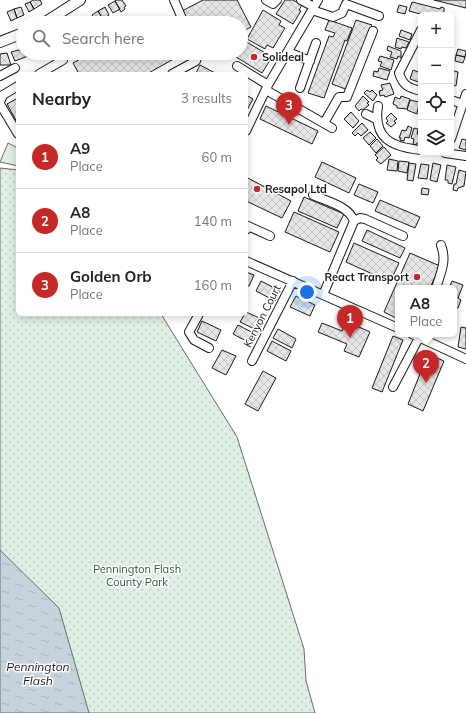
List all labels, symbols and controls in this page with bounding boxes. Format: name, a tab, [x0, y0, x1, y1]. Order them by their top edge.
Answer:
map controls	[418, 12, 454, 156]
button: +	[418, 12, 454, 48]
search box	[16, 16, 248, 60]
icon: search	[30, 27, 52, 49]
text: Search here	[62, 29, 144, 48]
button: −	[418, 48, 454, 84]
place label: Solideal	[262, 50, 304, 64]
marker: Solideal	[249, 52, 259, 62]
button: locate	[418, 84, 454, 120]
text: Nearby	[32, 88, 91, 109]
text: 3 results	[181, 90, 232, 106]
pin: 3	[276, 92, 302, 125]
button: layers	[418, 120, 454, 156]
text: A9	[70, 139, 90, 158]
text: 1	[41, 149, 49, 165]
text: 60 m	[202, 149, 232, 165]
text: Place	[70, 158, 103, 174]
place label: Resapol Ltd	[265, 182, 327, 196]
marker: Resapol Ltd	[252, 184, 262, 194]
text: A8	[70, 203, 90, 222]
text: 2	[41, 213, 49, 229]
text: 140 m	[194, 213, 232, 229]
text: Place	[70, 222, 103, 238]
text: Golden Orb	[70, 267, 152, 286]
place label: React Transport	[325, 270, 409, 284]
marker: React Transport	[412, 272, 422, 282]
text: 3	[41, 277, 49, 293]
text: 160 m	[194, 277, 232, 293]
street label: Kenyon Court	[240, 282, 284, 350]
your location	[297, 282, 317, 302]
popup	[395, 285, 457, 337]
text: Place	[70, 286, 103, 302]
text: A8	[410, 294, 430, 313]
pin: 1	[337, 305, 363, 338]
text: Place	[410, 313, 442, 329]
pin: 2	[413, 350, 439, 383]
park label: Pennington Flash County Park	[93, 562, 181, 589]
water label: Pennington Flash	[6, 659, 70, 688]

